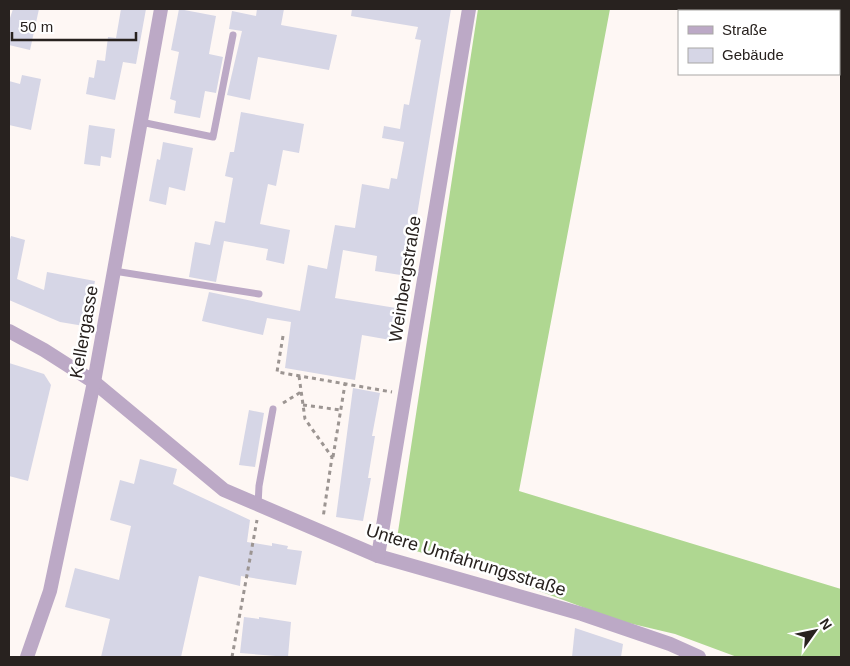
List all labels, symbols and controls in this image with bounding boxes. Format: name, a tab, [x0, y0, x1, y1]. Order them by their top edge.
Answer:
scale bar	[12, 10, 136, 42]
legend	[678, 10, 840, 75]
text: 50 m	[20, 18, 53, 35]
text: Straße	[722, 21, 767, 38]
text: Gebäude	[722, 46, 784, 63]
street label: Weinbergstraße	[385, 214, 425, 344]
street label: Kellergasse	[66, 284, 102, 380]
street label: Untere Umfahrungsstraße	[364, 520, 568, 600]
north arrow	[790, 606, 840, 656]
text: N	[816, 615, 835, 633]

